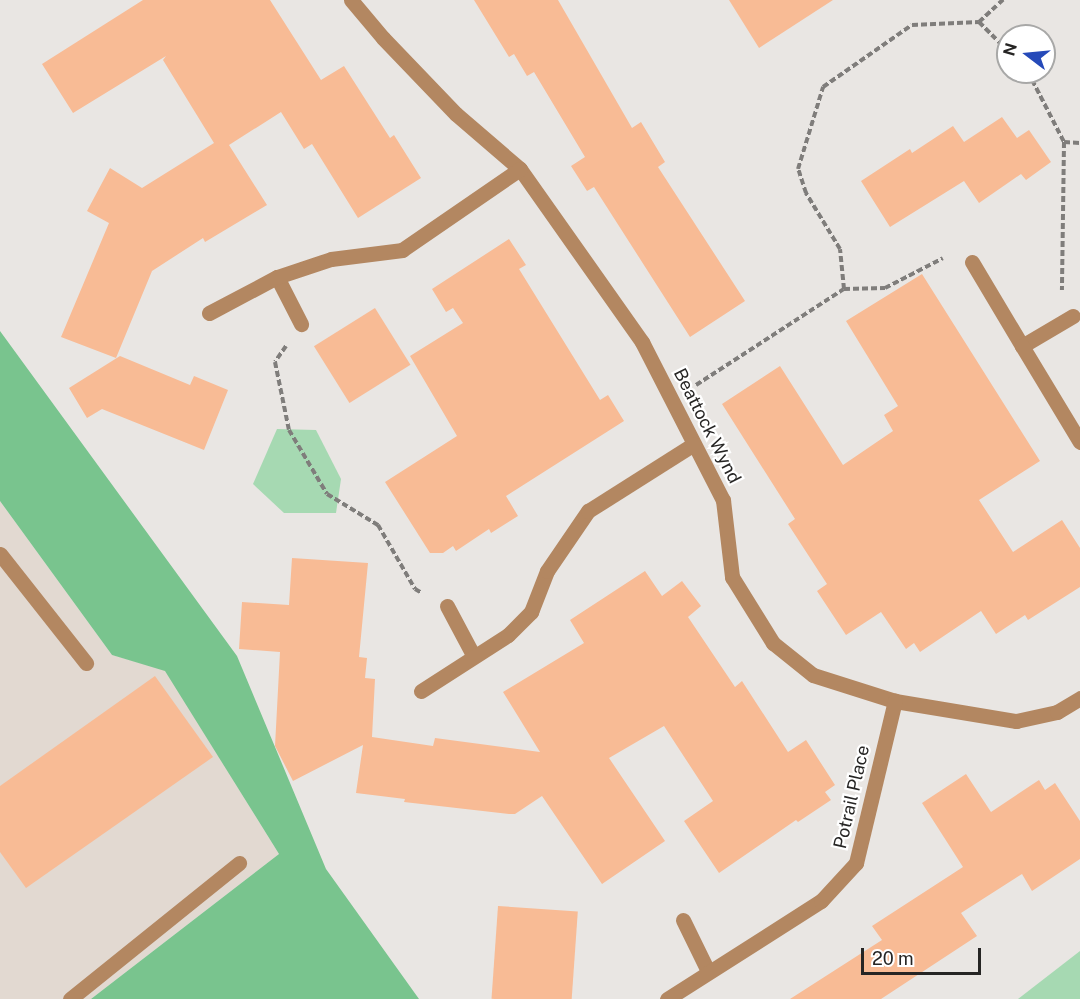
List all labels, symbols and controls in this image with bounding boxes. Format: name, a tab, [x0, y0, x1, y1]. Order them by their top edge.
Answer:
north arrow	[996, 24, 1056, 84]
text: N	[999, 41, 1021, 58]
street label: Beattock Wynd	[669, 365, 745, 487]
street label: Potrail Place	[830, 743, 874, 851]
scale bar	[864, 936, 984, 974]
text: 20 m	[872, 948, 914, 969]

